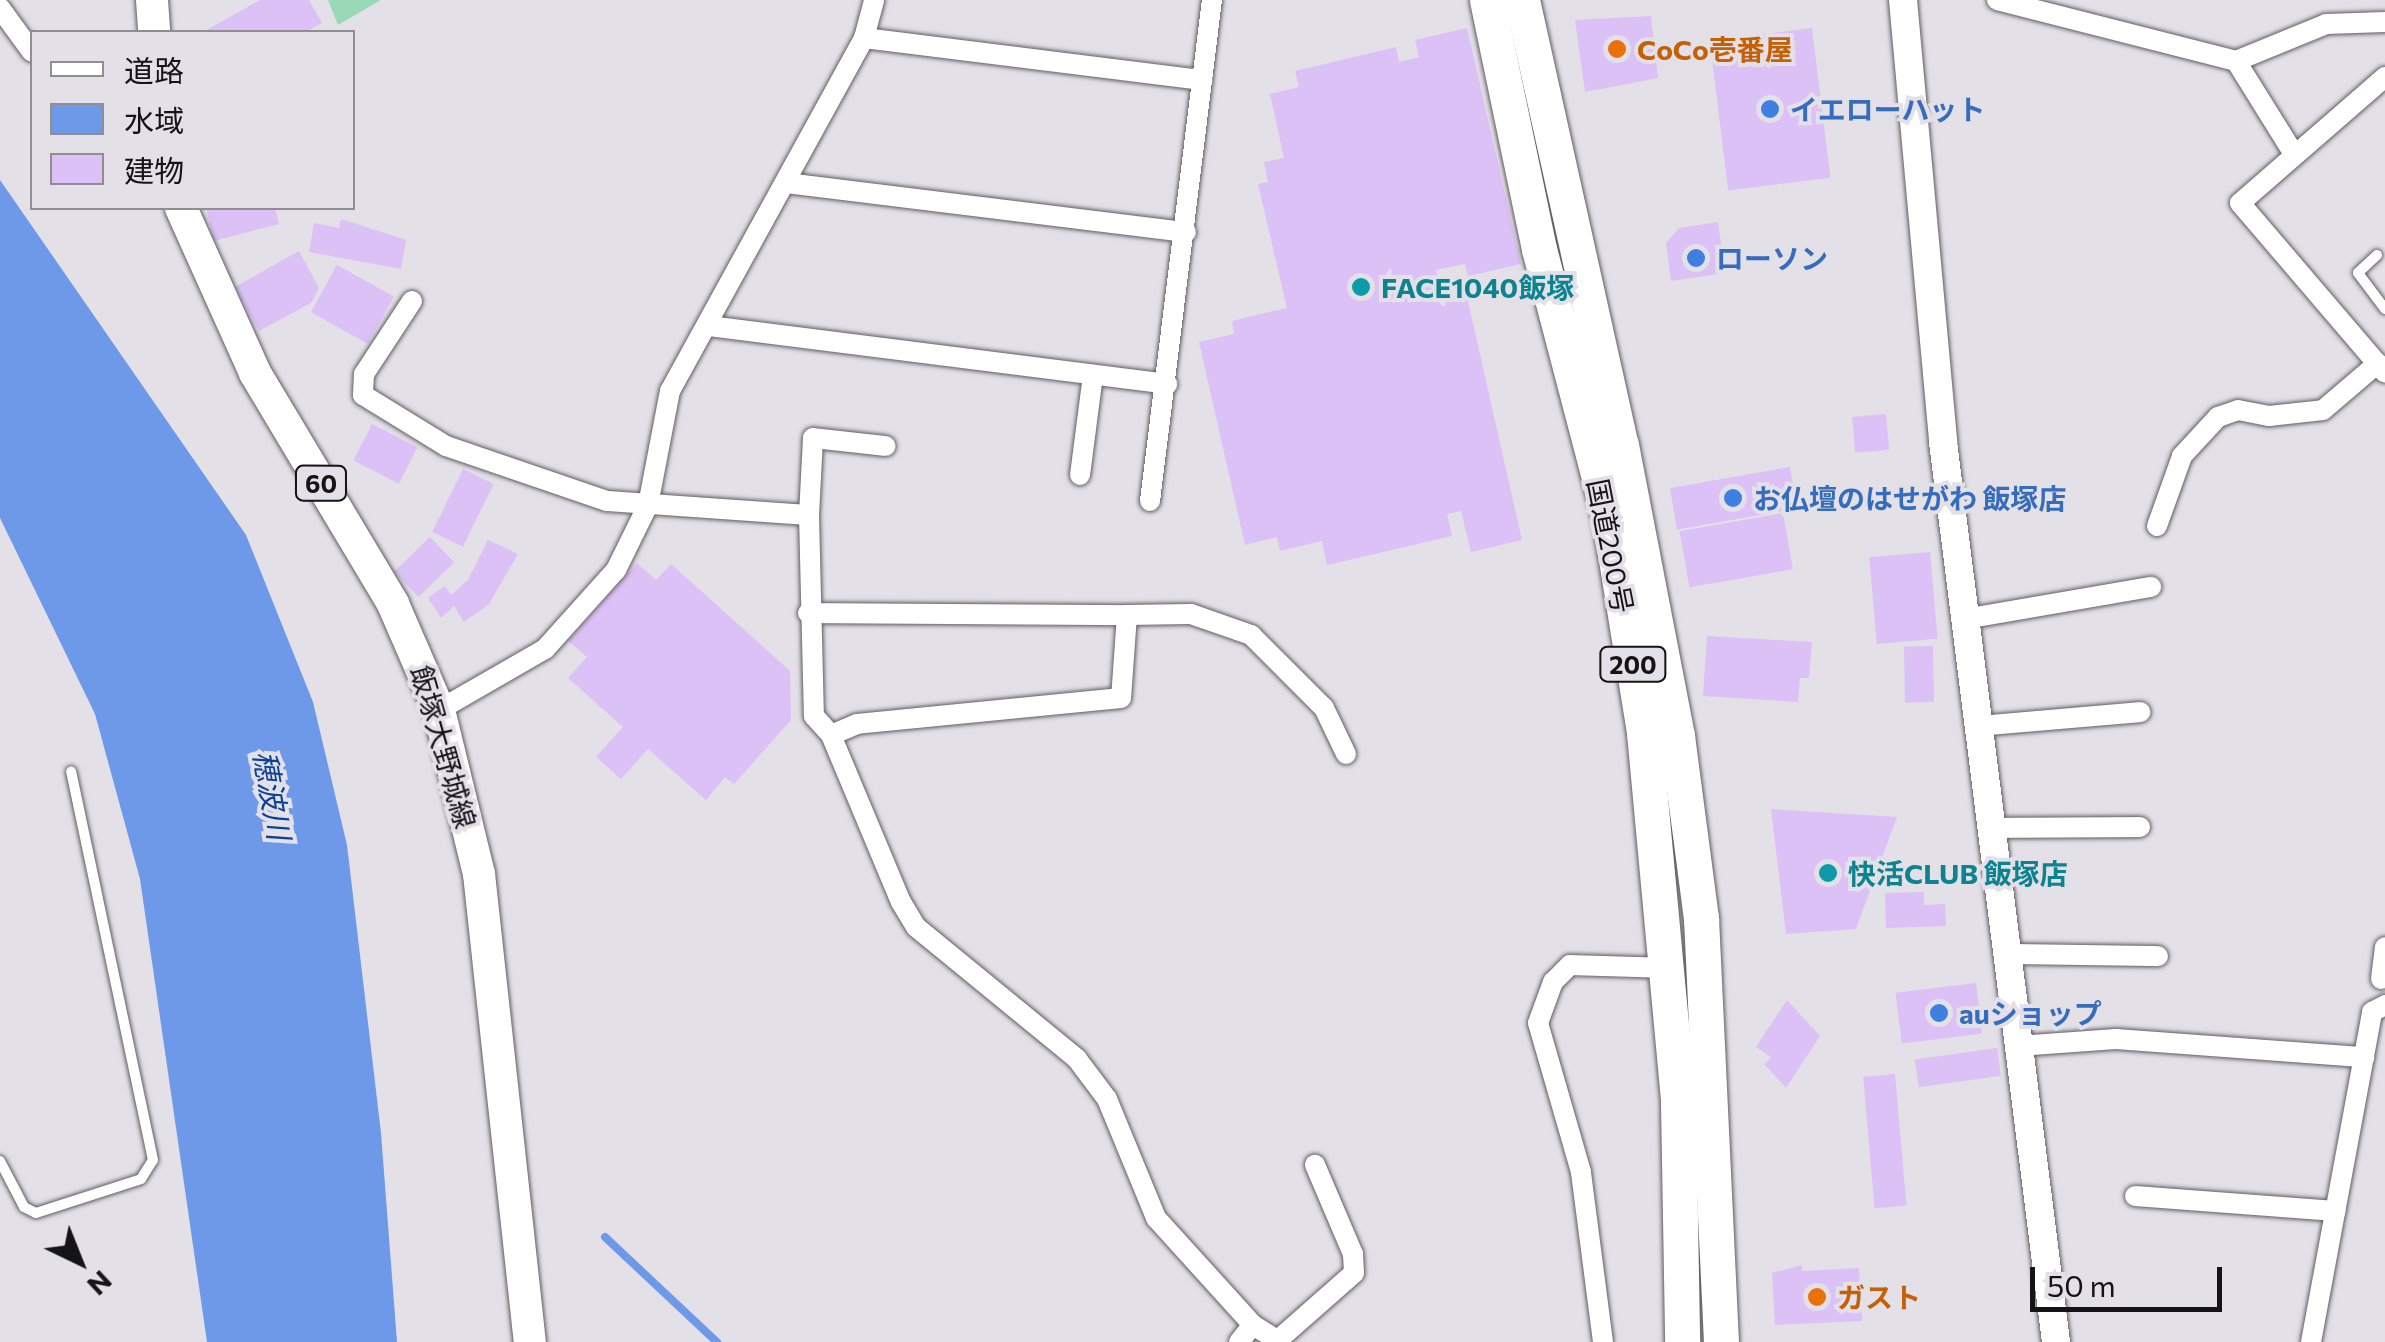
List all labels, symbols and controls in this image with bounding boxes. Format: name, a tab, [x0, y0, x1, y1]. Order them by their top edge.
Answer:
legend	[30, 30, 355, 210]
place label: CoCo壱番屋	[1637, 32, 1793, 66]
marker: CoCo壱番屋	[1606, 38, 1628, 60]
text: 道路	[124, 51, 184, 88]
place label: イエローハット	[1790, 92, 1986, 126]
marker: イエローハット	[1759, 98, 1781, 120]
text: 水域	[124, 101, 184, 138]
text: 建物	[124, 151, 184, 188]
place label: ローソン	[1716, 241, 1828, 275]
marker: ローソン	[1685, 247, 1707, 269]
place label: FACE1040飯塚	[1381, 270, 1574, 304]
marker: FACE1040飯塚	[1350, 276, 1372, 298]
road number: 60	[294, 463, 348, 503]
street label: 国道200号	[1582, 476, 1640, 616]
place label: お仏壇のはせがわ 飯塚店	[1753, 481, 2066, 515]
marker: お仏壇のはせがわ 飯塚店	[1722, 487, 1744, 509]
road number: 200	[1598, 644, 1668, 684]
street label: 飯塚大野城線	[405, 662, 483, 832]
water label: 穂波川	[247, 748, 299, 842]
place label: 快活CLUB 飯塚店	[1848, 856, 2067, 890]
marker: 快活CLUB 飯塚店	[1817, 862, 1839, 884]
place label: auショップ	[1959, 996, 2102, 1030]
marker: auショップ	[1928, 1002, 1950, 1024]
north arrow	[30, 1212, 130, 1312]
scale bar	[2035, 1247, 2228, 1309]
text: N	[81, 1264, 120, 1304]
text: 50 m	[2047, 1266, 2116, 1303]
place label: ガスト	[1837, 1280, 1921, 1314]
marker: ガスト	[1806, 1286, 1828, 1308]

